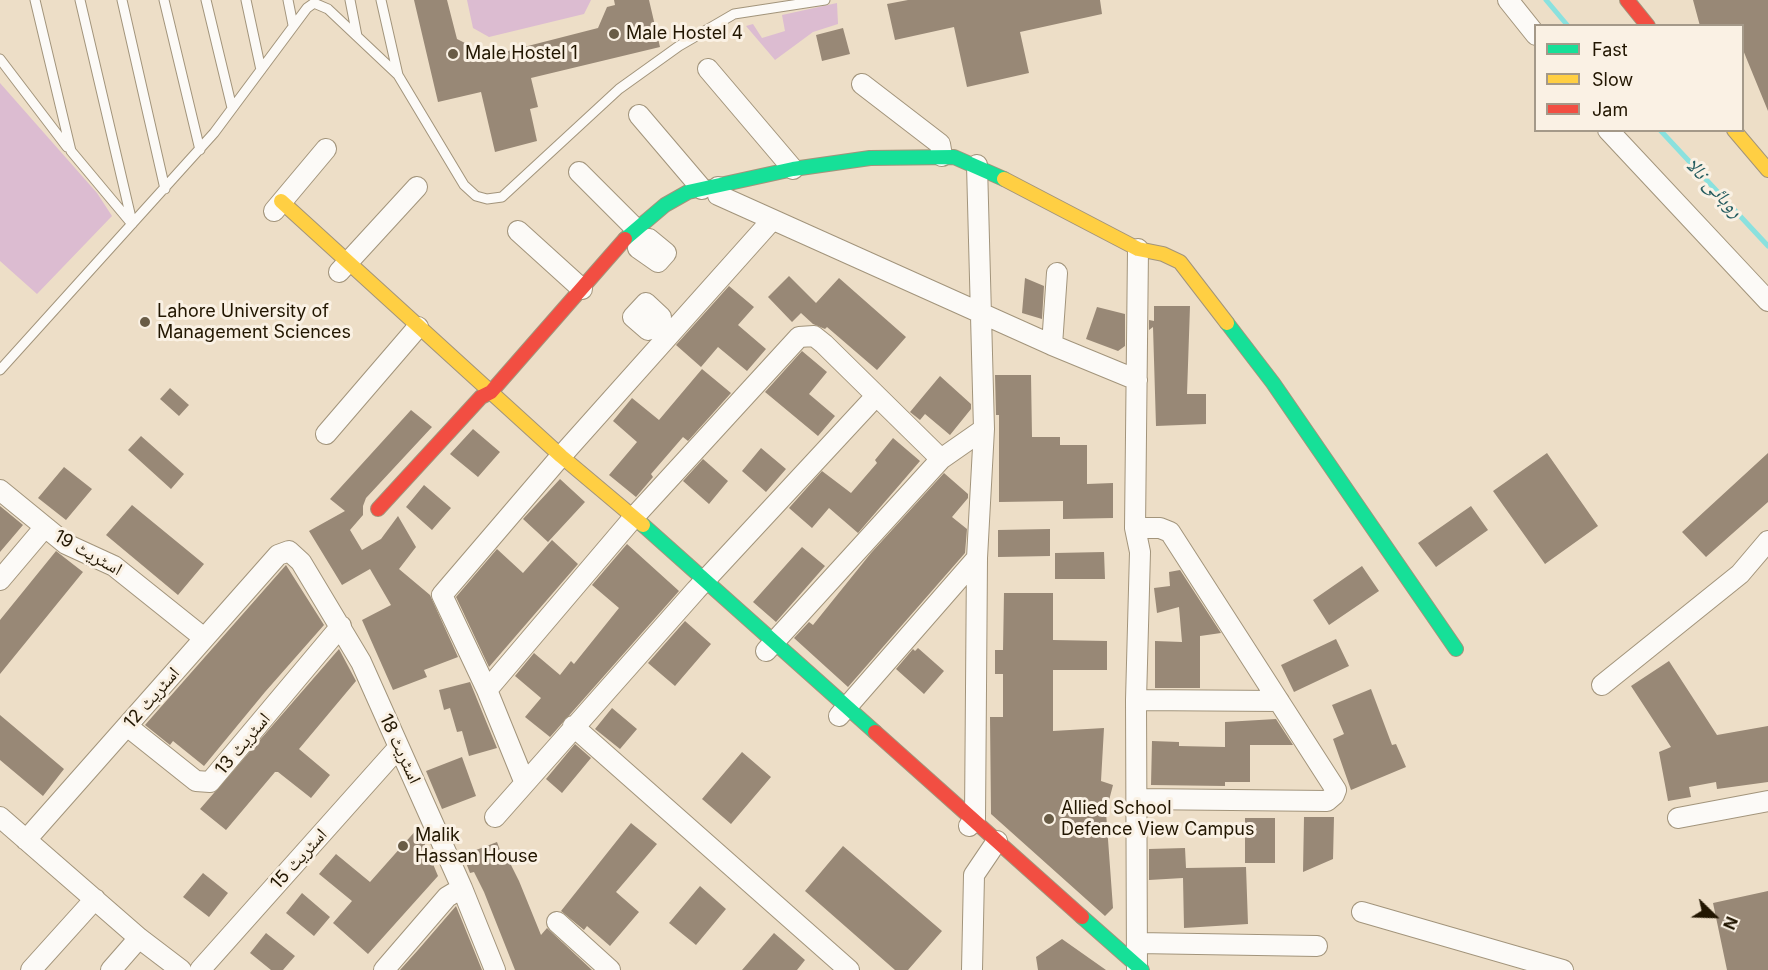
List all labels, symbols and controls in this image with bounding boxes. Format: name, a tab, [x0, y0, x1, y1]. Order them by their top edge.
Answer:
place label: Male Hostel 4	[626, 23, 743, 45]
legend	[1534, 24, 1744, 132]
marker: Male Hostel 4	[607, 27, 621, 41]
text: Fast	[1592, 39, 1628, 60]
place label: Male Hostel 1	[465, 43, 578, 65]
marker: Male Hostel 1	[446, 47, 460, 61]
text: Slow	[1592, 69, 1633, 90]
text: Jam	[1592, 99, 1628, 120]
water label: روہائی نالا	[1680, 153, 1748, 223]
place label: Lahore University of Management Sciences	[157, 301, 351, 344]
marker: Lahore University of Management Sciences	[138, 315, 152, 329]
street label: اسٹریٹ 19	[50, 526, 126, 580]
street label: اسٹریٹ 12	[120, 663, 184, 733]
street label: اسٹریٹ 13	[211, 709, 275, 779]
street label: اسٹریٹ 18	[375, 711, 425, 787]
place label: Allied School Defence View Campus	[1061, 798, 1255, 840]
marker: Allied School Defence View Campus	[1042, 812, 1056, 826]
street label: اسٹریٹ 15	[266, 824, 332, 894]
place label: Malik Hassan House	[415, 825, 538, 868]
marker: Malik Hassan House	[396, 839, 410, 853]
north arrow	[1684, 886, 1744, 946]
text: N	[1719, 914, 1742, 933]

